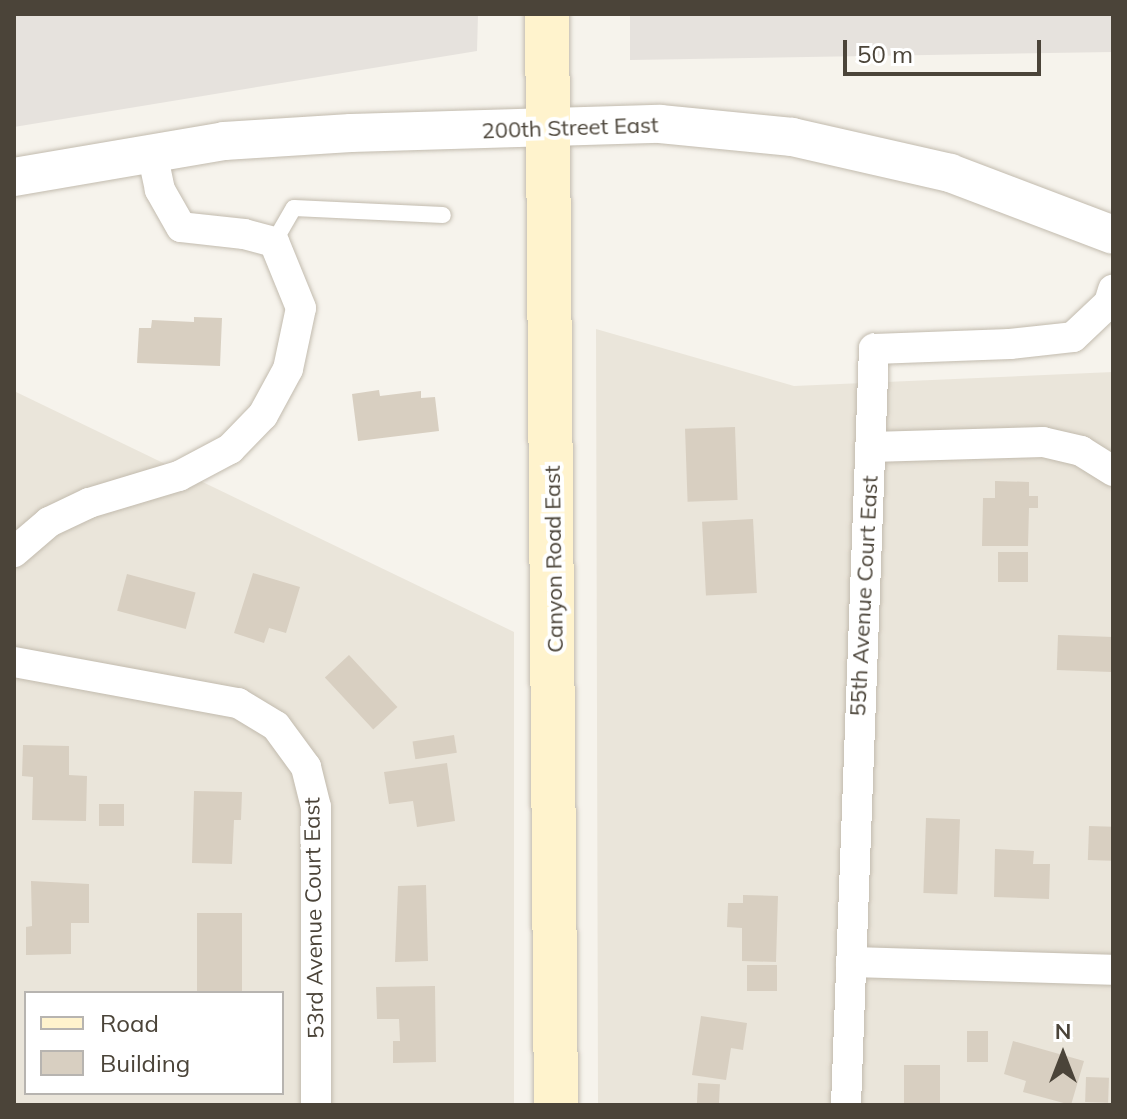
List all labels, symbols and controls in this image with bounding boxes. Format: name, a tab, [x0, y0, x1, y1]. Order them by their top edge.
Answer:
scale bar	[847, 24, 1045, 74]
text: 50 m	[857, 39, 913, 69]
street label: 200th Street East	[481, 112, 659, 144]
street label: Canyon Road East	[539, 465, 569, 653]
street label: 55th Avenue Court East	[845, 475, 883, 717]
street label: 53rd Avenue Court East	[299, 797, 329, 1039]
legend	[24, 991, 284, 1095]
text: Road	[100, 1008, 159, 1038]
north arrow	[1023, 1015, 1103, 1095]
text: N	[1055, 1017, 1071, 1045]
text: Building	[100, 1048, 190, 1078]

